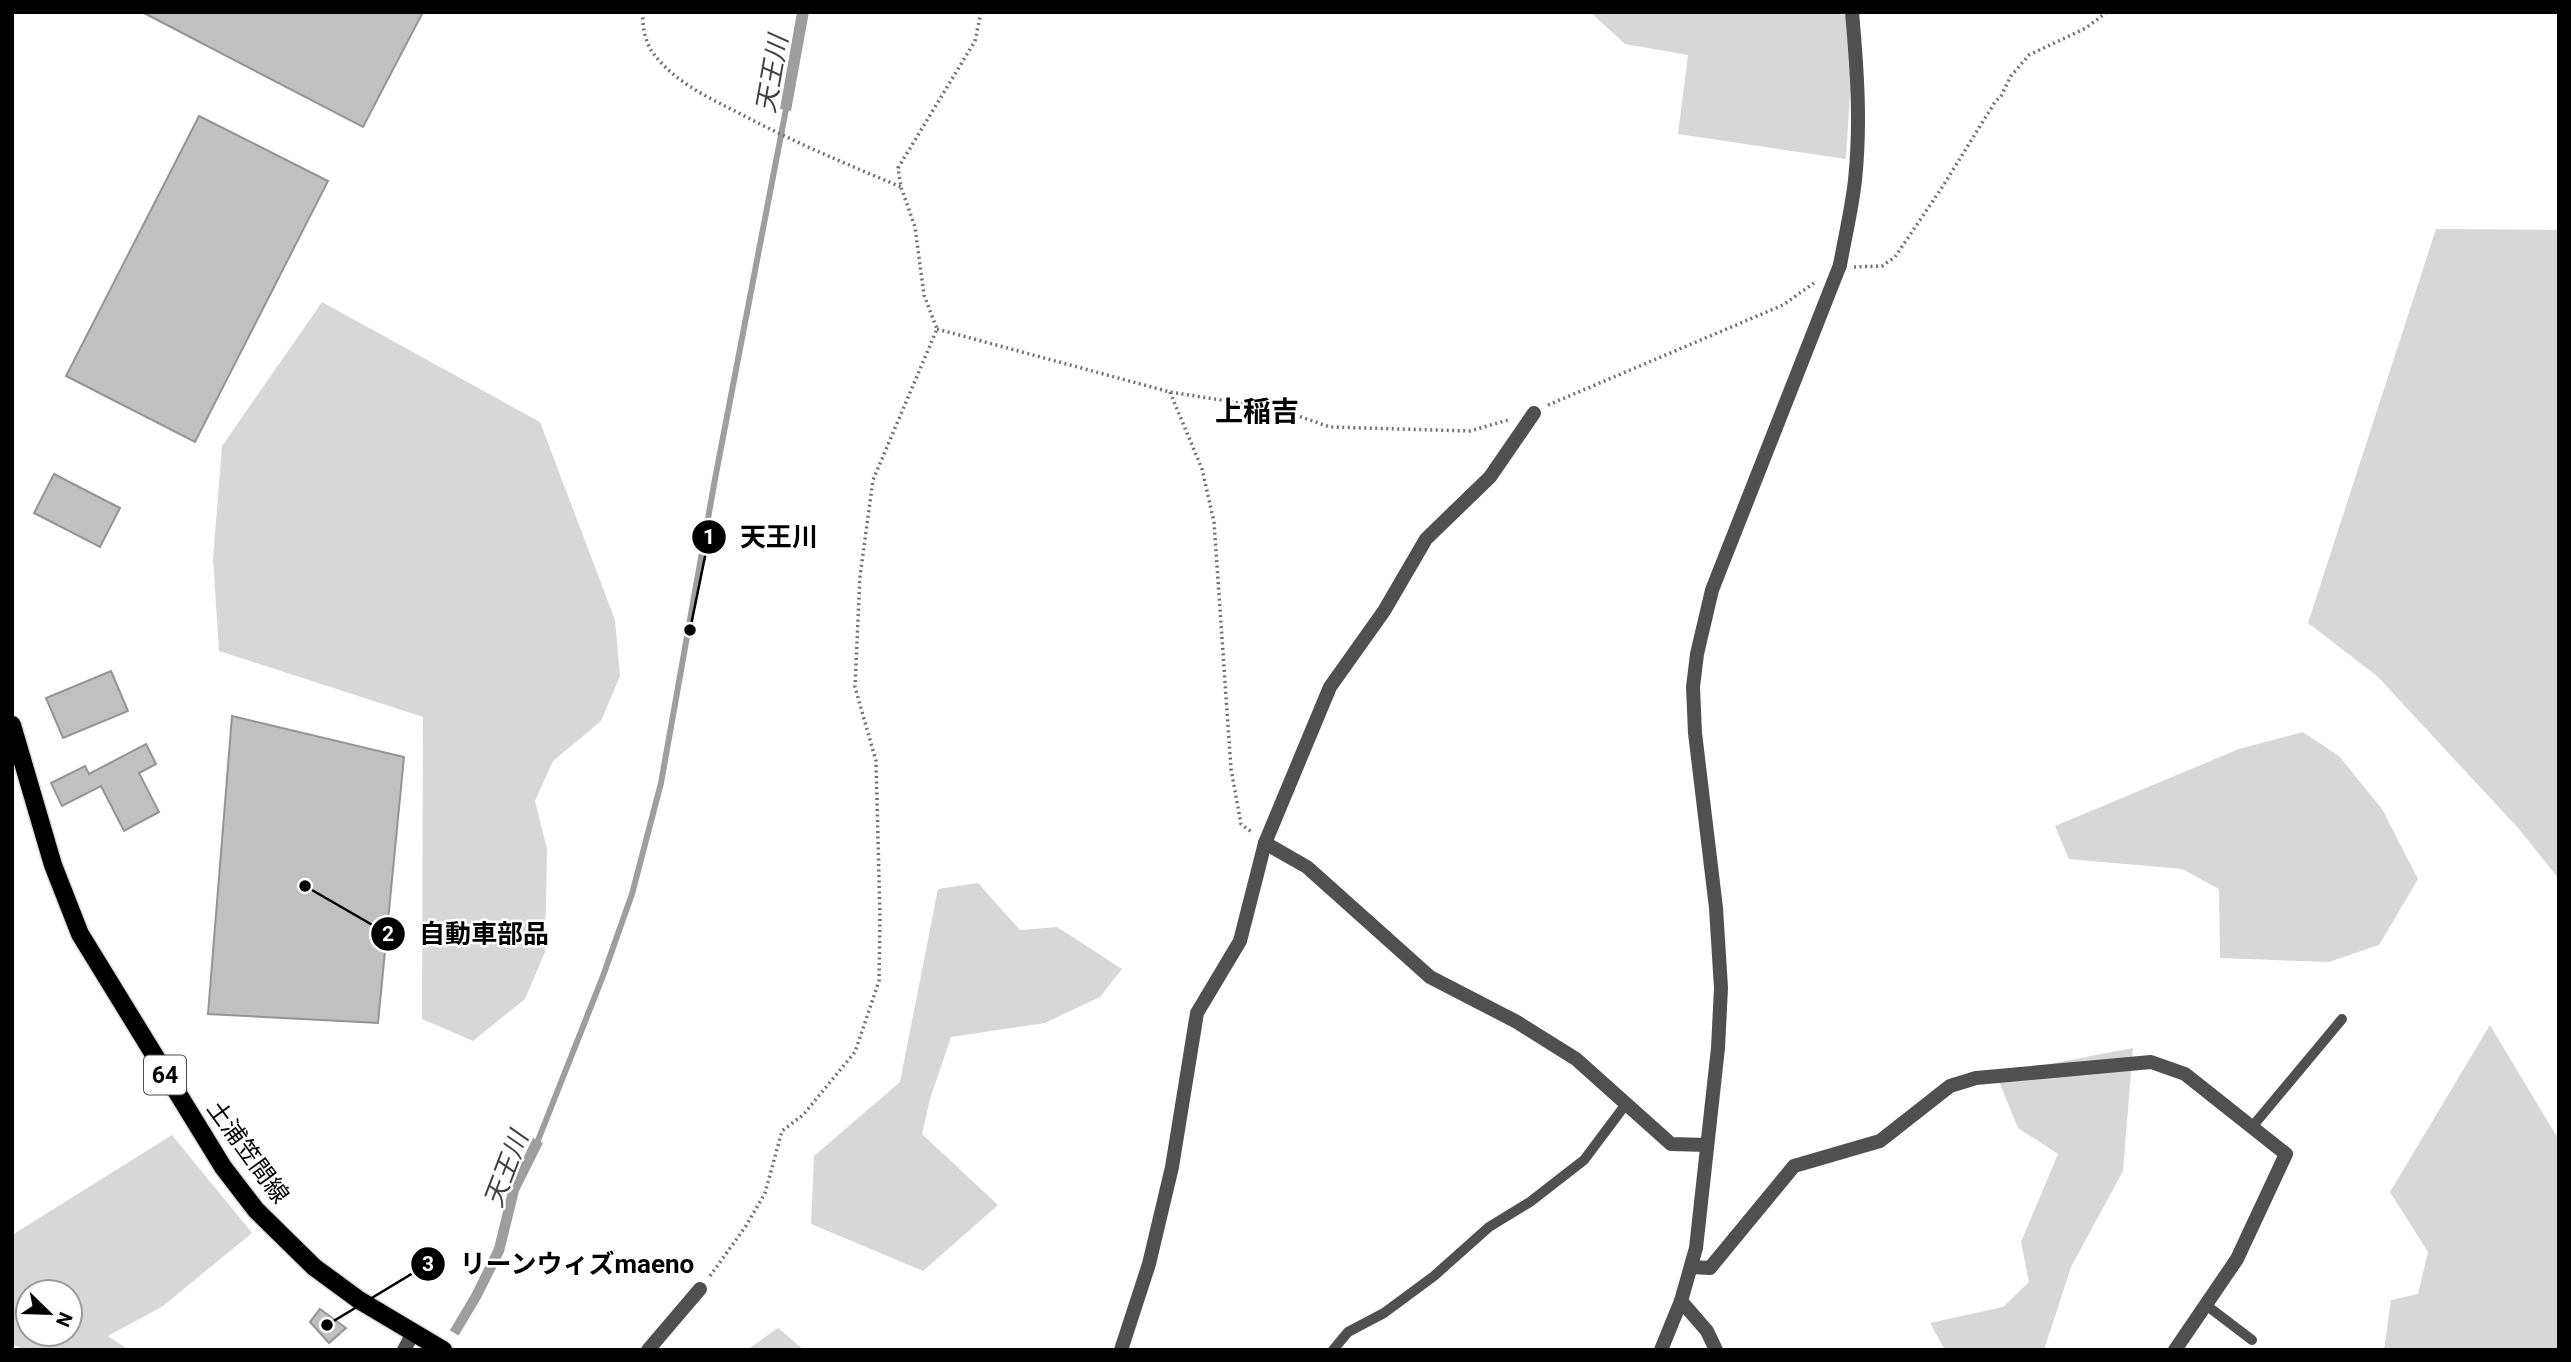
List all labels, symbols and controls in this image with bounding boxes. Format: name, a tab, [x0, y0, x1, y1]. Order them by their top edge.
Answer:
water label: 天王川	[750, 30, 794, 115]
district label: 上稲吉	[1215, 395, 1299, 428]
callout: 天王川	[691, 513, 832, 560]
text: 天王川	[740, 522, 818, 552]
text: 1	[703, 525, 715, 549]
callout: 自動車部品	[370, 910, 563, 957]
text: 自動車部品	[419, 919, 549, 949]
text: 2	[382, 922, 394, 946]
road number: 64	[144, 1056, 186, 1094]
street label: 土浦笠間線	[201, 1095, 295, 1209]
water label: 天王川	[478, 1124, 535, 1211]
callout: リーンウィズmaeno	[410, 1241, 709, 1288]
text: リーンウィズmaeno	[460, 1249, 694, 1279]
text: 3	[422, 1252, 434, 1276]
north arrow	[14, 1278, 84, 1348]
text: N	[51, 1309, 77, 1330]

